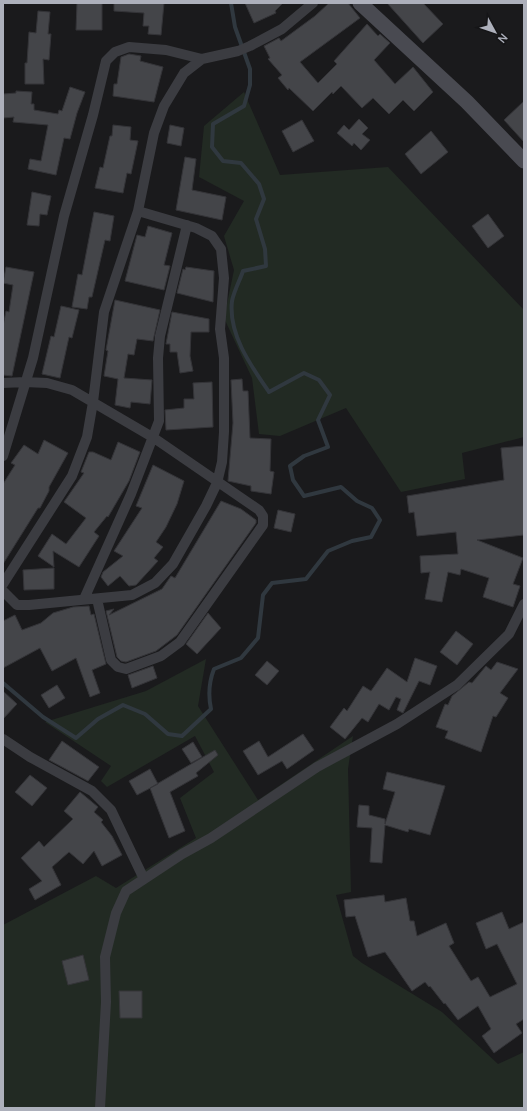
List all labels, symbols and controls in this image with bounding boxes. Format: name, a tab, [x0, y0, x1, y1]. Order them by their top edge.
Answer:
north arrow	[475, 12, 515, 52]
text: N	[495, 31, 511, 47]

